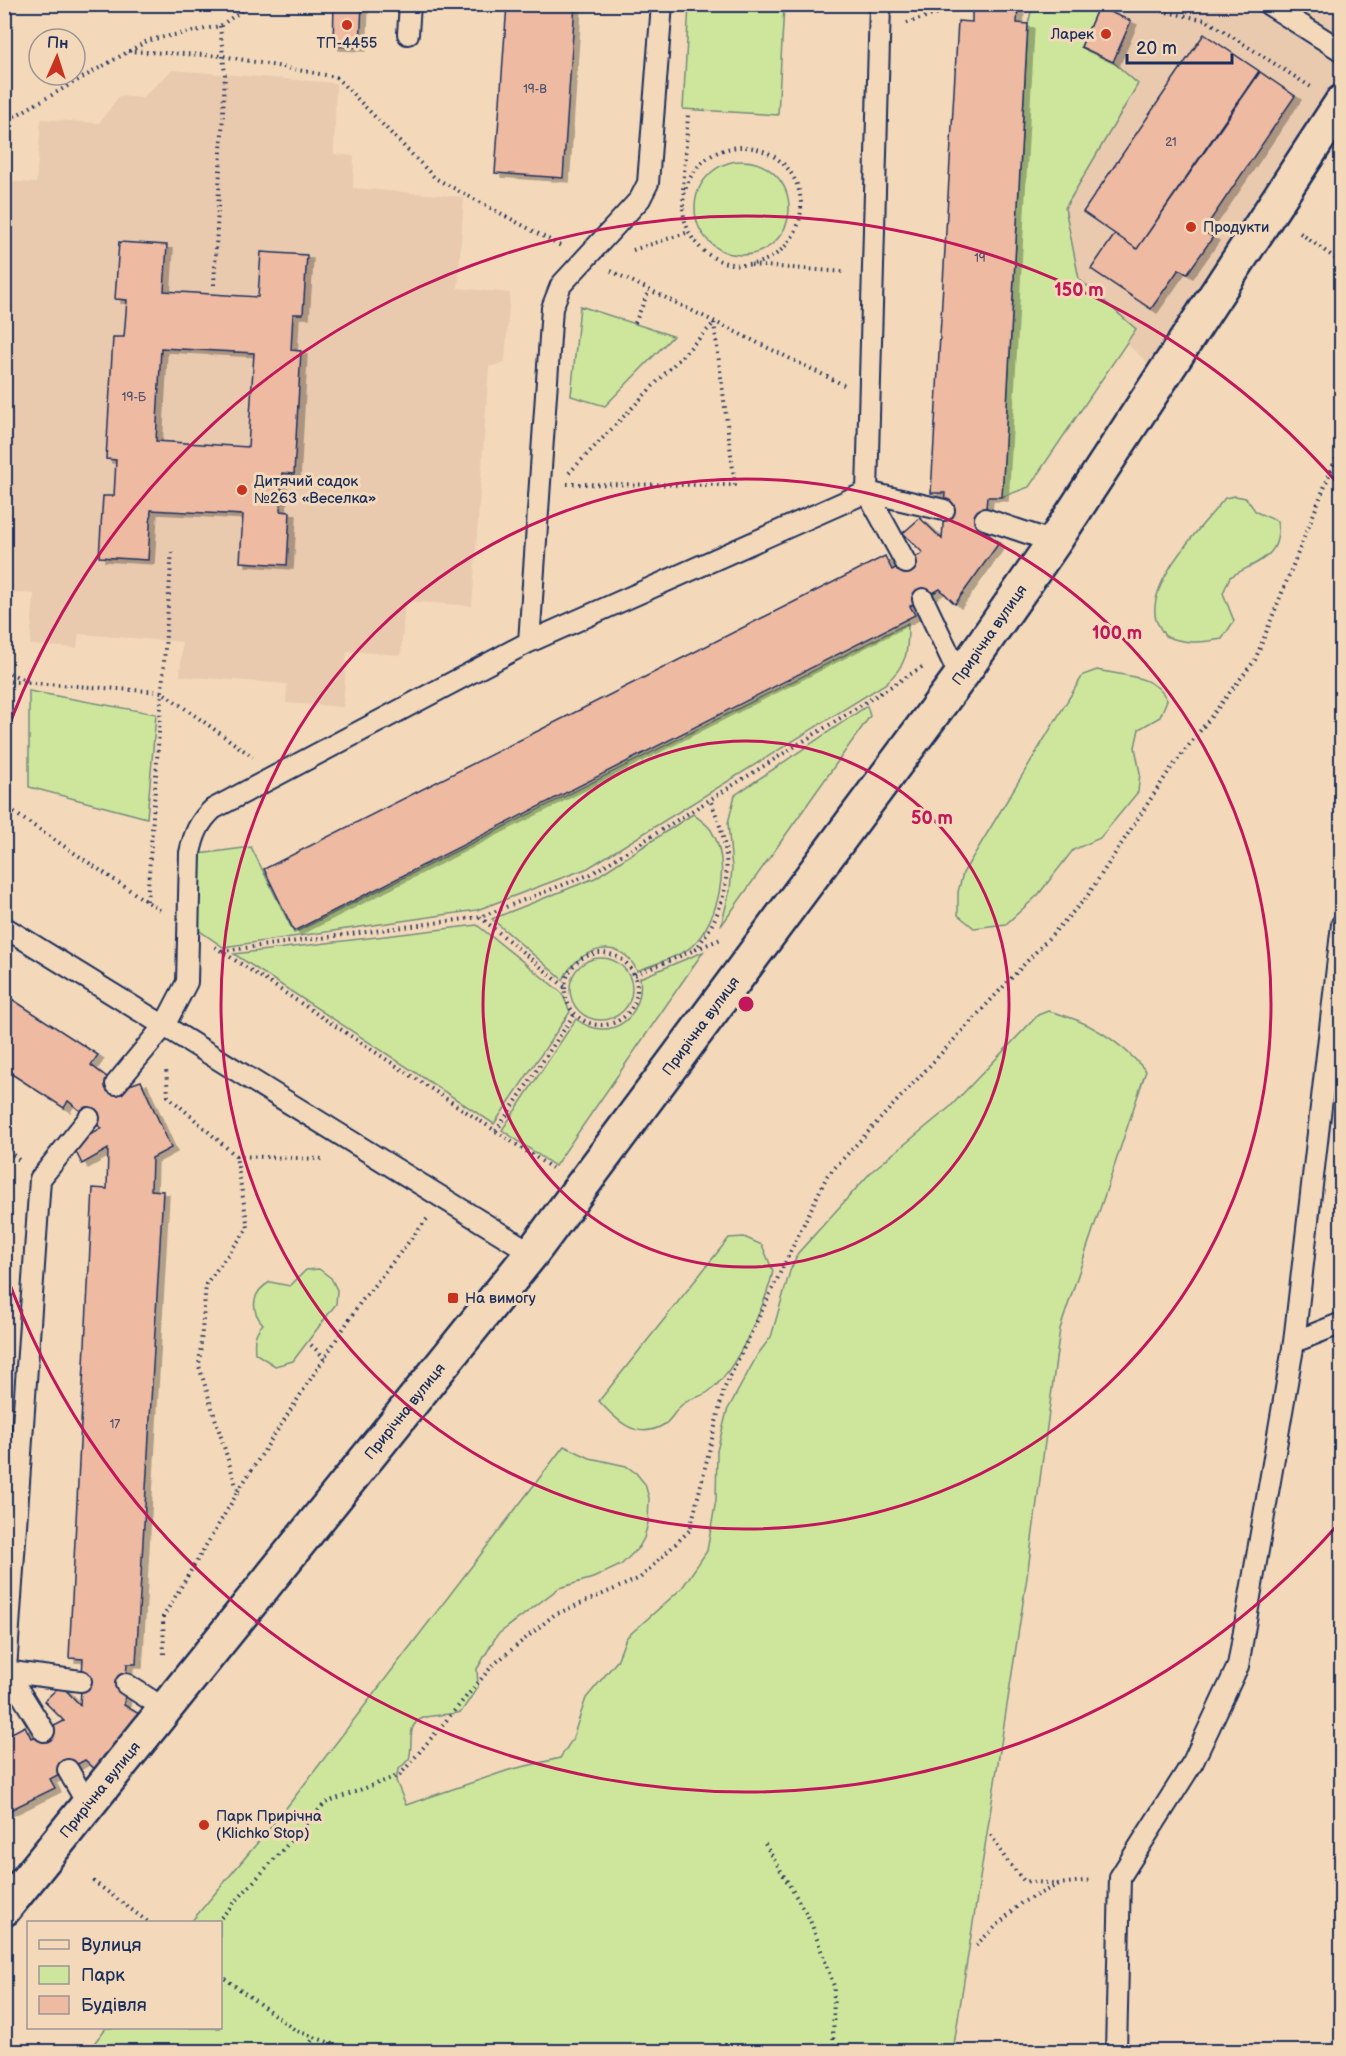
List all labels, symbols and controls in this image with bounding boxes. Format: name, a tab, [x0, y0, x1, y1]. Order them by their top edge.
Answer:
marker: ТП-4455	[340, 18, 354, 32]
place label: Ларек	[1050, 25, 1094, 44]
north arrow	[27, 27, 87, 87]
marker: Ларек	[1099, 27, 1113, 41]
scale bar	[1127, 27, 1232, 65]
text: Пн	[47, 33, 69, 54]
place label: ТП-4455	[317, 34, 377, 53]
text: 20 m	[1136, 38, 1177, 59]
house number: 19-В	[523, 82, 547, 97]
house number: 21	[1165, 135, 1177, 150]
place label: Продукти	[1203, 218, 1269, 237]
marker: Продукти	[1184, 220, 1198, 234]
house number: 19	[974, 251, 986, 266]
text: 150 m	[1054, 280, 1104, 301]
house number: 19-Б	[122, 390, 147, 405]
place label: Дитячий садок №263 «Веселка»	[254, 472, 376, 508]
marker: Дитячий садок №263 «Веселка»	[235, 483, 249, 497]
street label: Прирічна вулиця	[948, 581, 1031, 689]
text: 100 m	[1092, 623, 1142, 644]
text: 50 m	[911, 808, 953, 829]
street label: Прирічна вулиця	[658, 973, 744, 1079]
centre of rings	[736, 994, 756, 1014]
place label: На вимогу	[465, 1289, 536, 1308]
marker: На вимогу	[446, 1291, 460, 1305]
street label: Прирічна вулиця	[360, 1359, 449, 1463]
house number: 17	[110, 1417, 120, 1432]
street label: Прирічна вулиця	[55, 1738, 144, 1842]
place label: Парк Прирічна (Klichko Stop)	[216, 1807, 322, 1843]
marker: Парк Прирічна (Klichko Stop)	[197, 1818, 211, 1832]
legend	[27, 1921, 222, 2029]
text: Вулиця	[81, 1935, 142, 1956]
text: Парк	[81, 1965, 125, 1986]
text: Будівля	[81, 1995, 147, 2016]

